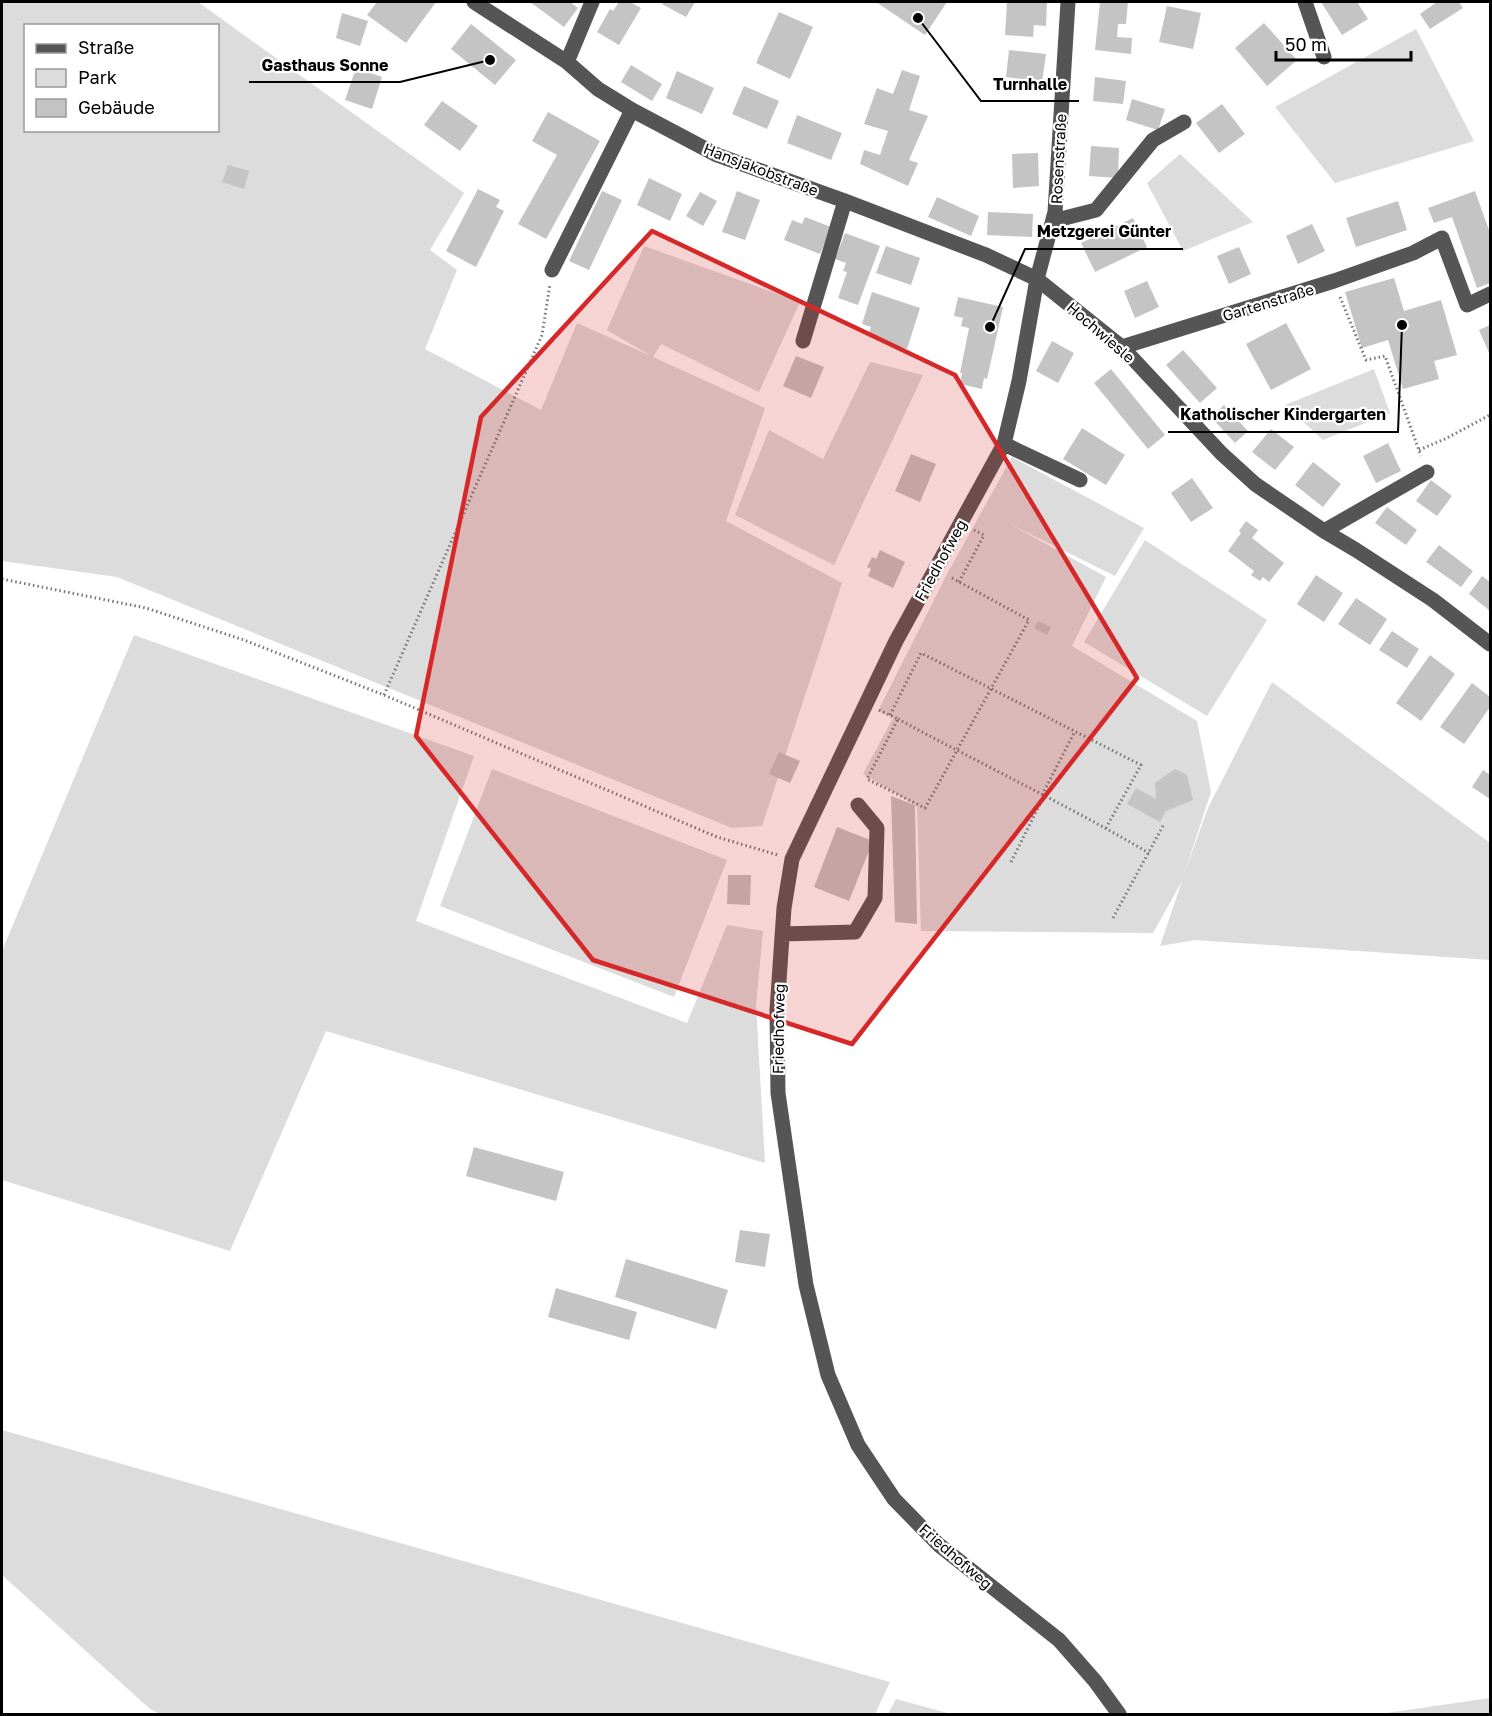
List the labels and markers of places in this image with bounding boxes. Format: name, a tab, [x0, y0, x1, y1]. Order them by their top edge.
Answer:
callout: Gasthaus Sonne	[249, 48, 400, 82]
callout: Turnhalle	[981, 67, 1079, 101]
callout: Metzgerei Günter	[1025, 215, 1183, 249]
callout: Katholischer Kindergarten	[1168, 398, 1398, 432]

